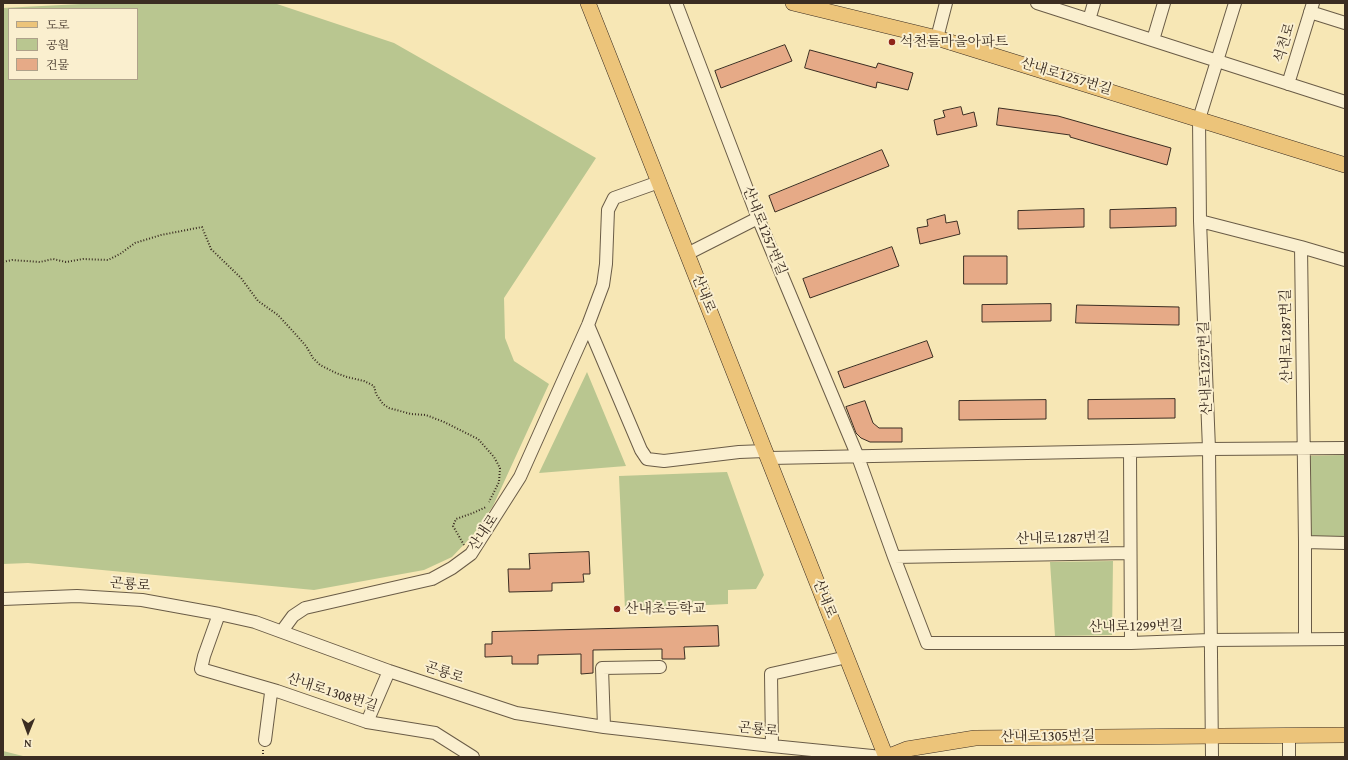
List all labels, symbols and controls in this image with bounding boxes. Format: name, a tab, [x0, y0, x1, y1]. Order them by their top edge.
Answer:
legend	[8, 8, 138, 80]
text: 도로	[46, 16, 69, 33]
street label: 석천로	[1271, 21, 1299, 65]
place label: 석천들마을아파트	[900, 34, 1008, 50]
text: 공원	[46, 36, 69, 53]
marker: 석천들마을아파트	[887, 37, 897, 47]
street label: 산내로1257번길	[1018, 55, 1114, 99]
text: 건물	[46, 56, 69, 73]
street label: 산내로1257번길	[738, 184, 790, 278]
street label: 산내로	[688, 272, 718, 316]
street label: 산내로1287번길	[1278, 289, 1296, 383]
street label: 산내로1257번길	[1196, 320, 1216, 416]
street label: 산내로	[466, 511, 502, 555]
street label: 산내로1287번길	[1016, 530, 1110, 548]
street label: 곤룡로	[109, 575, 151, 595]
street label: 산내로	[809, 577, 839, 621]
place label: 산내초등학교	[625, 601, 706, 617]
marker: 산내초등학교	[612, 604, 622, 614]
street label: 산내로1299번길	[1089, 618, 1183, 636]
street label: 곤룡로	[422, 659, 466, 687]
street label: 산내로1308번길	[284, 670, 380, 716]
north arrow	[8, 712, 48, 752]
street label: 곤룡로	[737, 720, 779, 740]
street label: 산내로1305번길	[1001, 728, 1095, 746]
text: N	[24, 736, 32, 752]

